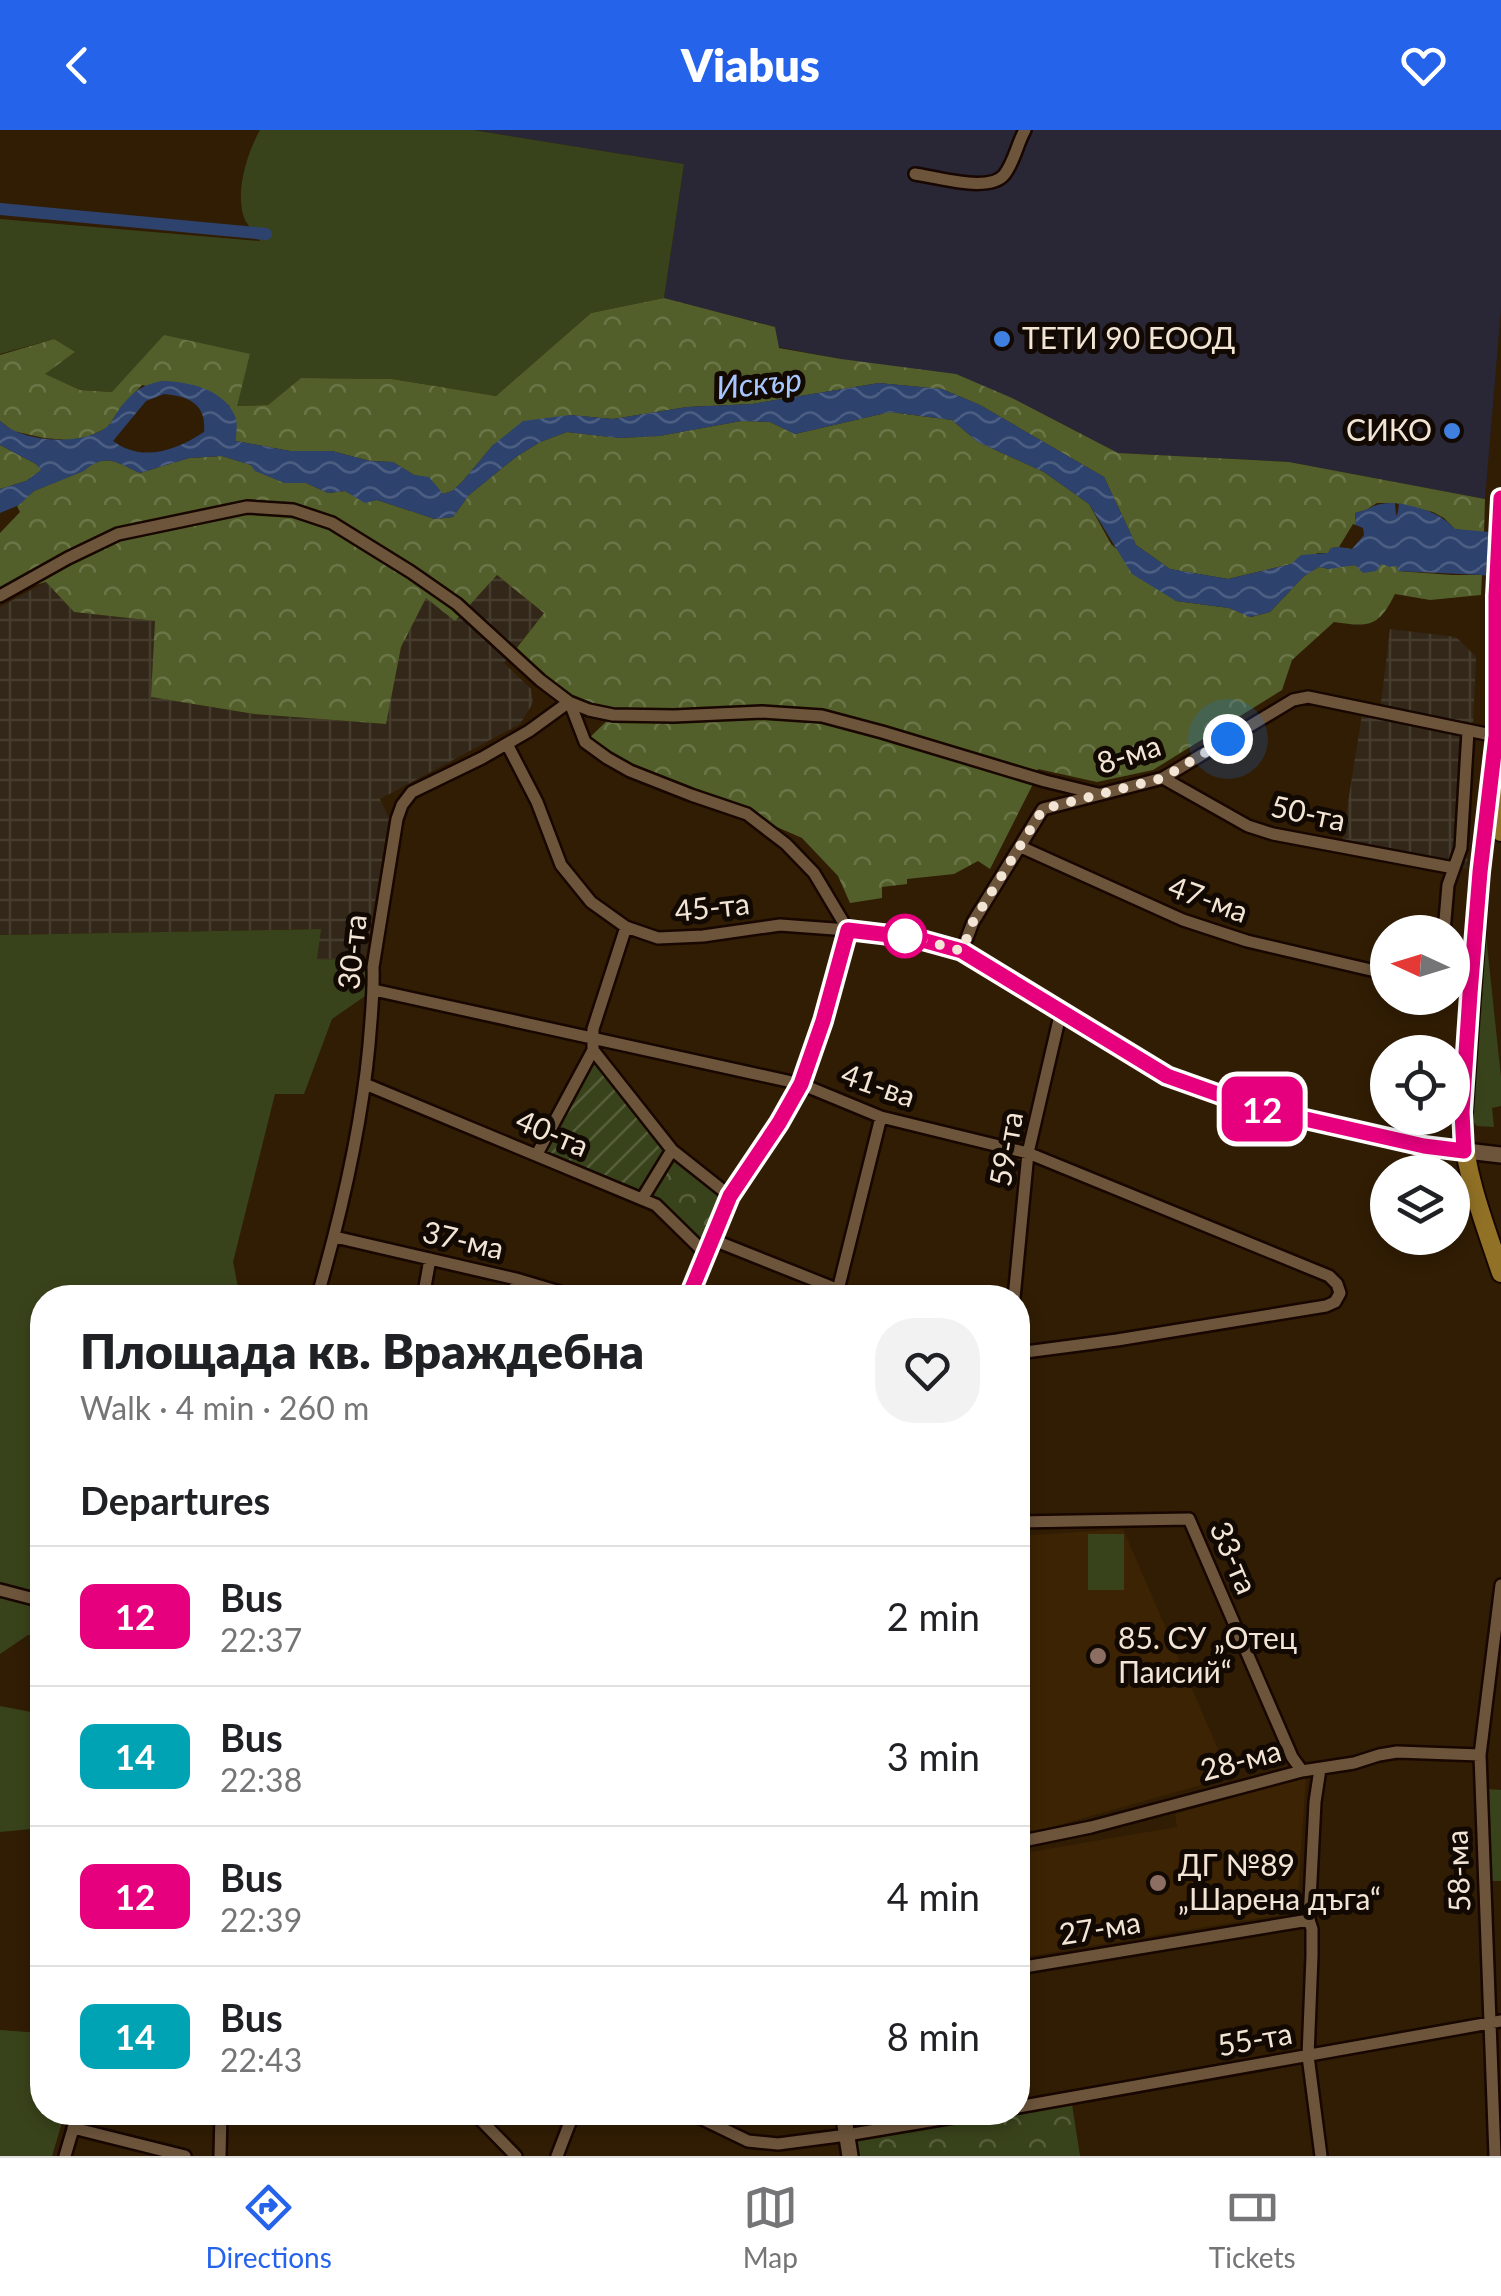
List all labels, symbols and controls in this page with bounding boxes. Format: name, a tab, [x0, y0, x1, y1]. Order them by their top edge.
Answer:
icon: back	[50, 38, 105, 93]
text: Viabus	[681, 38, 820, 92]
icon: heart	[1396, 38, 1451, 93]
place label: ТЕТИ 90 ЕООД	[1022, 319, 1235, 355]
marker: ТЕТИ 90 ЕООД	[991, 328, 1013, 350]
water label: Искър	[714, 359, 803, 406]
place label: СИКО	[1346, 411, 1432, 447]
marker: СИКО	[1441, 420, 1463, 442]
your location	[1203, 714, 1253, 764]
street label: 8-ма	[1092, 726, 1165, 780]
street label: 50-та	[1268, 787, 1349, 837]
street label: 47-ма	[1164, 867, 1253, 929]
street label: 45-та	[672, 884, 751, 928]
street label: 30-та	[329, 912, 373, 991]
unlabelled marker	[884, 915, 926, 957]
north arrow	[1370, 915, 1470, 1015]
map controls	[1370, 915, 1470, 1255]
button: locate	[1370, 1035, 1470, 1135]
street label: 41-ва	[837, 1055, 920, 1113]
line badge: 12	[1217, 1076, 1307, 1142]
text: 12	[1242, 1088, 1282, 1130]
street label: 40-та	[511, 1101, 594, 1163]
street label: 59-та	[981, 1108, 1029, 1189]
button: layers	[1370, 1155, 1470, 1255]
street label: 37-ма	[419, 1212, 507, 1266]
button: heart	[875, 1318, 980, 1423]
text: Площада кв. Враждебна	[80, 1322, 644, 1379]
text: Walk · 4 min · 260 m	[80, 1388, 369, 1427]
text: Departures	[80, 1477, 270, 1523]
street label: 33-та	[1204, 1516, 1266, 1599]
text: Bus	[220, 1574, 283, 1620]
text: 2 min	[887, 1593, 980, 1639]
text: 12	[115, 1595, 155, 1637]
place label: 85. СУ „Отец Паисий“	[1118, 1619, 1297, 1689]
text: 22:37	[220, 1620, 302, 1659]
marker: 85. СУ „Отец Паисий“	[1087, 1645, 1109, 1667]
text: Bus	[220, 1714, 283, 1760]
street label: 28-ма	[1196, 1731, 1285, 1787]
text: 3 min	[887, 1733, 980, 1779]
text: 14	[115, 1735, 155, 1777]
text: 22:38	[220, 1760, 302, 1799]
street label: 58-ма	[1438, 1829, 1476, 1913]
place label: ДГ №89 „Шарена дъга“	[1178, 1846, 1381, 1916]
text: Bus	[220, 1854, 283, 1900]
marker: ДГ №89 „Шарена дъга“	[1147, 1872, 1169, 1894]
text: 4 min	[887, 1873, 980, 1919]
text: 12	[115, 1875, 155, 1917]
text: 22:39	[220, 1900, 302, 1939]
street label: 27-ма	[1056, 1903, 1143, 1951]
text: Bus	[220, 1994, 283, 2040]
text: 8 min	[887, 2013, 980, 2059]
street label: 55-та	[1214, 2014, 1295, 2062]
text: 14	[115, 2015, 155, 2057]
text: 22:43	[220, 2040, 302, 2079]
tab: Directions	[205, 2180, 332, 2274]
tab: Map	[743, 2180, 798, 2274]
tab: Tickets	[1209, 2180, 1296, 2274]

